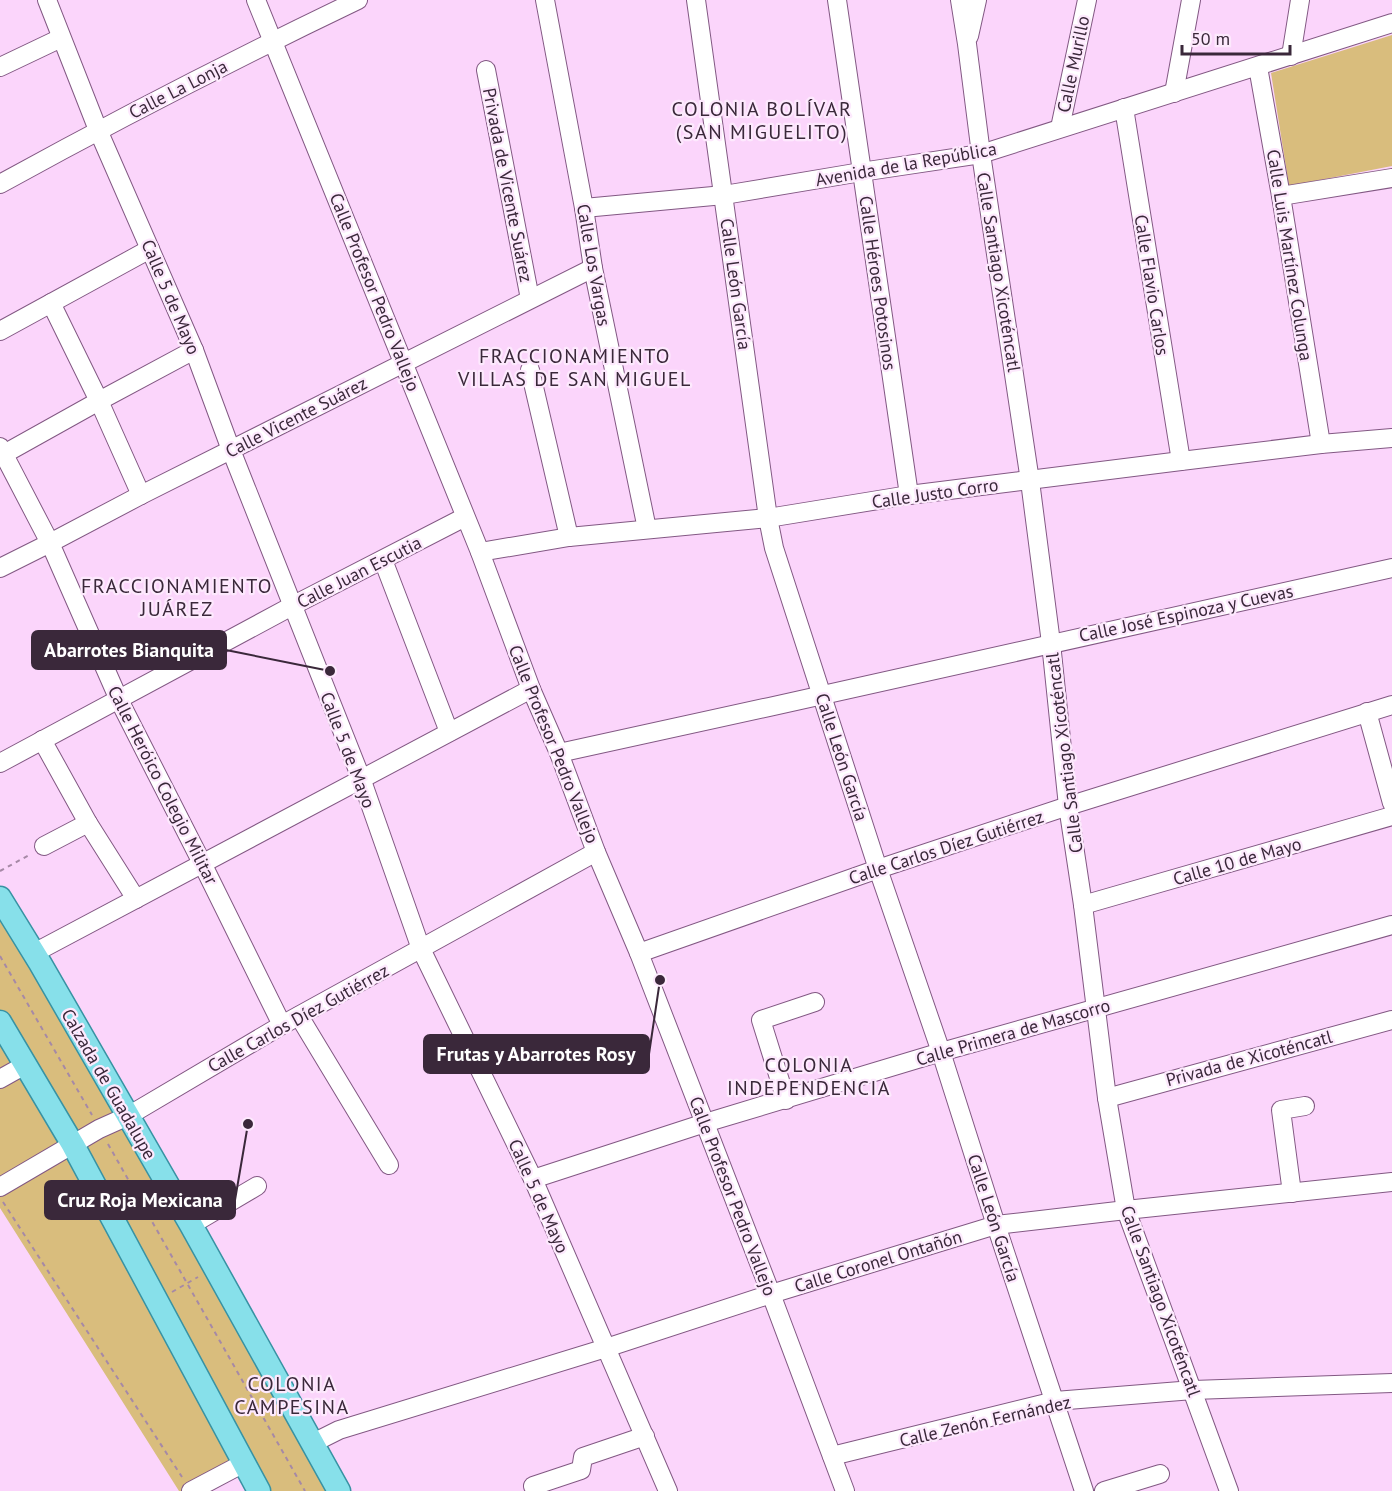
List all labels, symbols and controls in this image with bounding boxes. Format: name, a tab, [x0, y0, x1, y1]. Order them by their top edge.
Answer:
street label: Calle Murillo	[1052, 13, 1094, 115]
scale bar	[1182, 18, 1290, 56]
text: 50 m	[1191, 27, 1230, 50]
street label: Calle La Lonja	[125, 54, 231, 124]
street label: Privada de Vicente Suárez	[478, 86, 538, 284]
district label: COLONIA BOLÍVAR (SAN MIGUELITO)	[672, 96, 852, 145]
street label: Avenida de la República	[814, 137, 998, 191]
street label: Calle Luis Martínez Colunga	[1262, 148, 1318, 362]
street label: Calle Santiago Xicoténcatl	[972, 171, 1026, 374]
street label: Calle Profesor Pedro Vallejo	[325, 189, 425, 395]
street label: Calle Héroes Potosinos	[854, 194, 902, 372]
street label: Calle Los Vargas	[572, 202, 616, 328]
street label: Calle Flavio Carlos	[1130, 213, 1174, 357]
street label: Calle León García	[715, 217, 757, 351]
street label: Calle 5 de Mayo	[136, 236, 206, 358]
district label: FRACCIONAMIENTO VILLAS DE SAN MIGUEL	[457, 343, 692, 392]
street label: Calle Vicente Suárez	[221, 371, 371, 463]
street label: Calle Justo Corro	[870, 473, 1000, 513]
street label: Calle Juan Escutia	[293, 531, 425, 613]
district label: FRACCIONAMIENTO JUÁREZ	[81, 573, 273, 622]
street label: Calle José Espinoza y Cuevas	[1077, 579, 1295, 647]
callout: Abarrotes Bianquita	[32, 631, 226, 669]
text: Abarrotes Bianquita	[44, 637, 214, 663]
street label: Calle Profesor Pedro Vallejo	[504, 641, 604, 847]
street label: Calle Santiago Xicoténcatl	[1040, 651, 1088, 855]
street label: Calle Heróico Colegio Militar	[103, 682, 223, 888]
street label: Calle 5 de Mayo	[315, 689, 381, 811]
street label: Calle León García	[811, 690, 873, 824]
street label: Calle Carlos Díez Gutiérrez	[846, 805, 1046, 889]
street label: Calle 10 de Mayo	[1170, 832, 1304, 890]
street label: Calle Carlos Díez Gutiérrez	[203, 959, 393, 1077]
street label: Calle Primera de Mascorro	[913, 993, 1113, 1071]
street label: Calzada de Guadalupe	[56, 1005, 162, 1163]
street label: Privada de Xicoténcatl	[1163, 1025, 1335, 1091]
callout: Frutas y Abarrotes Rosy	[424, 1035, 649, 1073]
text: Frutas y Abarrotes Rosy	[437, 1041, 636, 1067]
district label: COLONIA INDEPENDENCIA	[727, 1052, 891, 1101]
street label: Calle Profesor Pedro Vallejo	[684, 1093, 782, 1299]
street label: Calle 5 de Mayo	[504, 1135, 574, 1257]
street label: Calle León García	[963, 1151, 1025, 1285]
callout: Cruz Roja Mexicana	[45, 1181, 235, 1219]
text: Cruz Roja Mexicana	[57, 1187, 223, 1213]
street label: Calle Santiago Xicoténcatl	[1116, 1202, 1207, 1400]
street label: Calle Coronel Ontañón	[791, 1225, 965, 1297]
district label: COLONIA CAMPESINA	[234, 1371, 350, 1420]
street label: Calle Zenón Fernández	[897, 1390, 1073, 1452]

